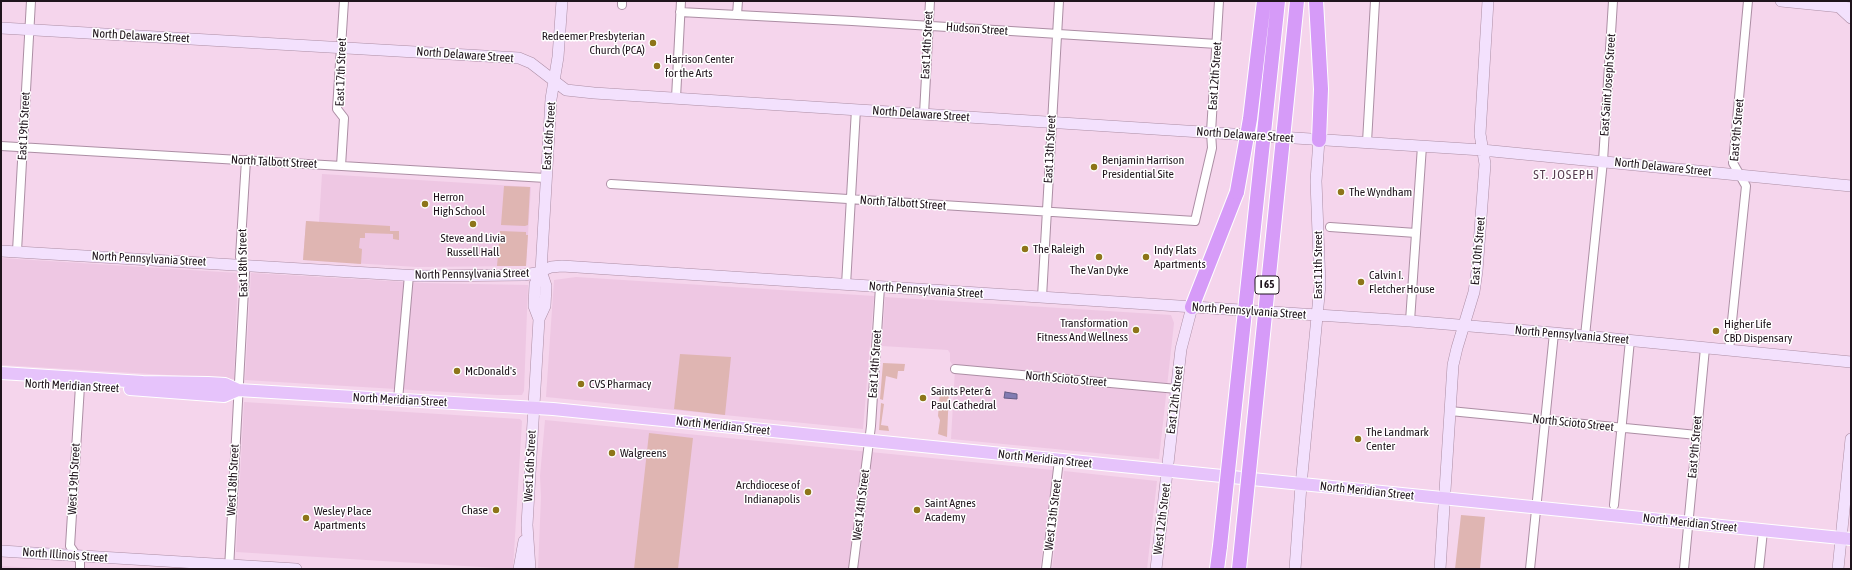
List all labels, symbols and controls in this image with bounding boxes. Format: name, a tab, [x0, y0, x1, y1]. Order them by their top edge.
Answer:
street label: East 14th Street	[918, 10, 936, 80]
street label: Hudson Street	[946, 20, 1008, 38]
street label: North Delaware Street	[92, 26, 190, 46]
place label: Redeemer Presbyterian Church (PCA)	[542, 29, 645, 57]
street label: East Saint Joseph Street	[1597, 33, 1619, 137]
street label: East 17th Street	[333, 37, 349, 107]
marker: Redeemer Presbyterian Church (PCA)	[648, 38, 658, 48]
street label: East 12th Street	[1205, 41, 1225, 111]
street label: North Delaware Street	[416, 44, 514, 66]
place label: Harrison Center for the Arts	[665, 52, 734, 80]
marker: Harrison Center for the Arts	[652, 61, 662, 71]
street label: East 19th Street	[15, 91, 33, 161]
street label: East 9th Street	[1727, 98, 1747, 162]
street label: East 16th Street	[539, 101, 559, 171]
street label: North Delaware Street	[872, 103, 970, 125]
street label: East 13th Street	[1041, 114, 1059, 184]
street label: North Delaware Street	[1196, 124, 1294, 146]
street label: North Talbott Street	[230, 153, 318, 171]
place label: Benjamin Harrison Presidential Site	[1102, 153, 1184, 181]
street label: North Delaware Street	[1614, 155, 1712, 179]
marker: Benjamin Harrison Presidential Site	[1089, 162, 1099, 172]
district label: ST. JOSEPH	[1533, 167, 1595, 183]
place label: The Wyndham	[1349, 185, 1412, 199]
marker: The Wyndham	[1336, 187, 1346, 197]
place label: Herron High School	[433, 190, 485, 218]
street label: North Talbott Street	[859, 193, 947, 213]
marker: Herron High School	[420, 199, 430, 209]
street label: East 10th Street	[1468, 216, 1488, 286]
marker: Steve and Livia Russell Hall	[468, 219, 478, 229]
street label: East 18th Street	[235, 229, 251, 297]
place label: Steve and Livia Russell Hall	[440, 231, 506, 259]
street label: East 11th Street	[1311, 231, 1325, 299]
place label: The Raleigh	[1033, 242, 1085, 256]
place label: Indy Flats Apartments	[1154, 243, 1206, 271]
marker: The Raleigh	[1020, 244, 1030, 254]
street label: North Pennsylvania Street	[91, 249, 207, 269]
marker: The Van Dyke	[1094, 252, 1104, 262]
marker: Indy Flats Apartments	[1141, 252, 1151, 262]
place label: The Van Dyke	[1070, 263, 1128, 277]
street label: North Pennsylvania Street	[415, 266, 529, 282]
place label: Calvin I. Fletcher House	[1369, 268, 1435, 296]
road number: I 65	[1255, 276, 1279, 294]
marker: Calvin I. Fletcher House	[1356, 277, 1366, 287]
street label: North Pennsylvania Street	[868, 279, 984, 301]
street label: North Pennsylvania Street	[1191, 300, 1307, 322]
place label: Transformation Fitness And Wellness	[1037, 316, 1128, 344]
place label: Higher Life CBD Dispensary	[1724, 317, 1792, 345]
street label: North Pennsylvania Street	[1514, 323, 1630, 347]
marker: Transformation Fitness And Wellness	[1131, 325, 1141, 335]
marker: Higher Life CBD Dispensary	[1711, 326, 1721, 336]
street label: East 14th Street	[865, 329, 885, 399]
place label: McDonald's	[465, 364, 516, 378]
street label: East 12th Street	[1164, 365, 1186, 435]
marker: McDonald's	[452, 366, 462, 376]
street label: North Scioto Street	[1025, 368, 1107, 390]
street label: North Meridian Street	[24, 376, 120, 396]
place label: CVS Pharmacy	[589, 377, 651, 391]
marker: CVS Pharmacy	[576, 379, 586, 389]
place label: Saints Peter & Paul Cathedral	[931, 384, 996, 412]
street label: North Meridian Street	[352, 390, 448, 410]
marker: Saints Peter & Paul Cathedral	[918, 393, 928, 403]
street label: North Scioto Street	[1532, 412, 1614, 434]
street label: North Meridian Street	[675, 414, 771, 438]
street label: East 9th Street	[1685, 415, 1705, 479]
place label: The Landmark Center	[1366, 425, 1429, 453]
street label: West 16th Street	[521, 430, 539, 502]
marker: The Landmark Center	[1353, 434, 1363, 444]
street label: West 19th Street	[65, 443, 83, 515]
street label: West 18th Street	[224, 444, 242, 516]
place label: Walgreens	[620, 446, 667, 460]
street label: North Meridian Street	[997, 447, 1093, 471]
marker: Walgreens	[607, 448, 617, 458]
street label: West 14th Street	[849, 469, 873, 541]
place label: Archdiocese of Indianapolis	[736, 478, 800, 506]
street label: West 13th Street	[1041, 479, 1065, 551]
street label: North Meridian Street	[1319, 479, 1415, 503]
street label: West 12th Street	[1150, 483, 1174, 555]
marker: Archdiocese of Indianapolis	[803, 487, 813, 497]
place label: Saint Agnes Academy	[925, 496, 976, 524]
place label: Chase	[462, 503, 488, 517]
place label: Wesley Place Apartments	[314, 504, 372, 532]
marker: Chase	[491, 505, 501, 515]
marker: Saint Agnes Academy	[912, 505, 922, 515]
street label: North Meridian Street	[1642, 511, 1738, 535]
marker: Wesley Place Apartments	[301, 513, 311, 523]
street label: North Illinois Street	[22, 545, 108, 565]

